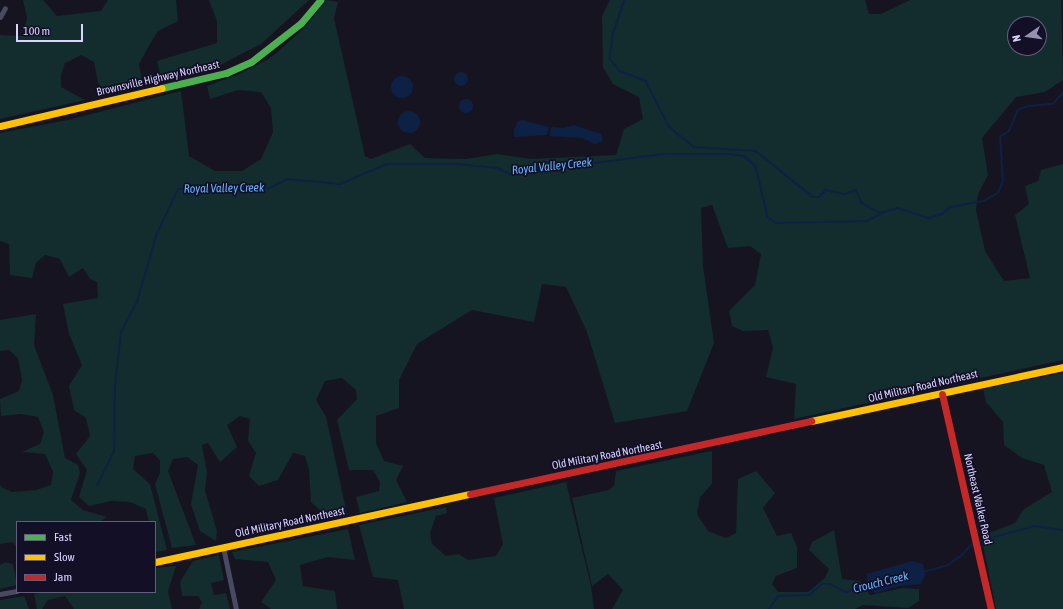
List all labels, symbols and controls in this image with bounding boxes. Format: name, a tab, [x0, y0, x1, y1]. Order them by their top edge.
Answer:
scale bar	[18, 16, 85, 42]
north arrow	[1007, 16, 1047, 56]
text: 100 m	[23, 24, 50, 38]
text: N	[1010, 34, 1023, 43]
street label: Brownsville Highway Northeast	[95, 57, 221, 99]
water label: Royal Valley Creek	[511, 156, 593, 178]
water label: Royal Valley Creek	[184, 181, 264, 197]
street label: Old Military Road Northeast	[867, 367, 979, 405]
street label: Old Military Road Northeast	[551, 438, 663, 472]
street label: Northeast Walker Road	[961, 452, 995, 546]
street label: Old Military Road Northeast	[234, 504, 346, 540]
legend	[16, 521, 156, 593]
text: Fast	[54, 530, 72, 544]
text: Slow	[54, 550, 75, 564]
water label: Crouch Creek	[852, 569, 910, 597]
text: Jam	[54, 570, 72, 584]

